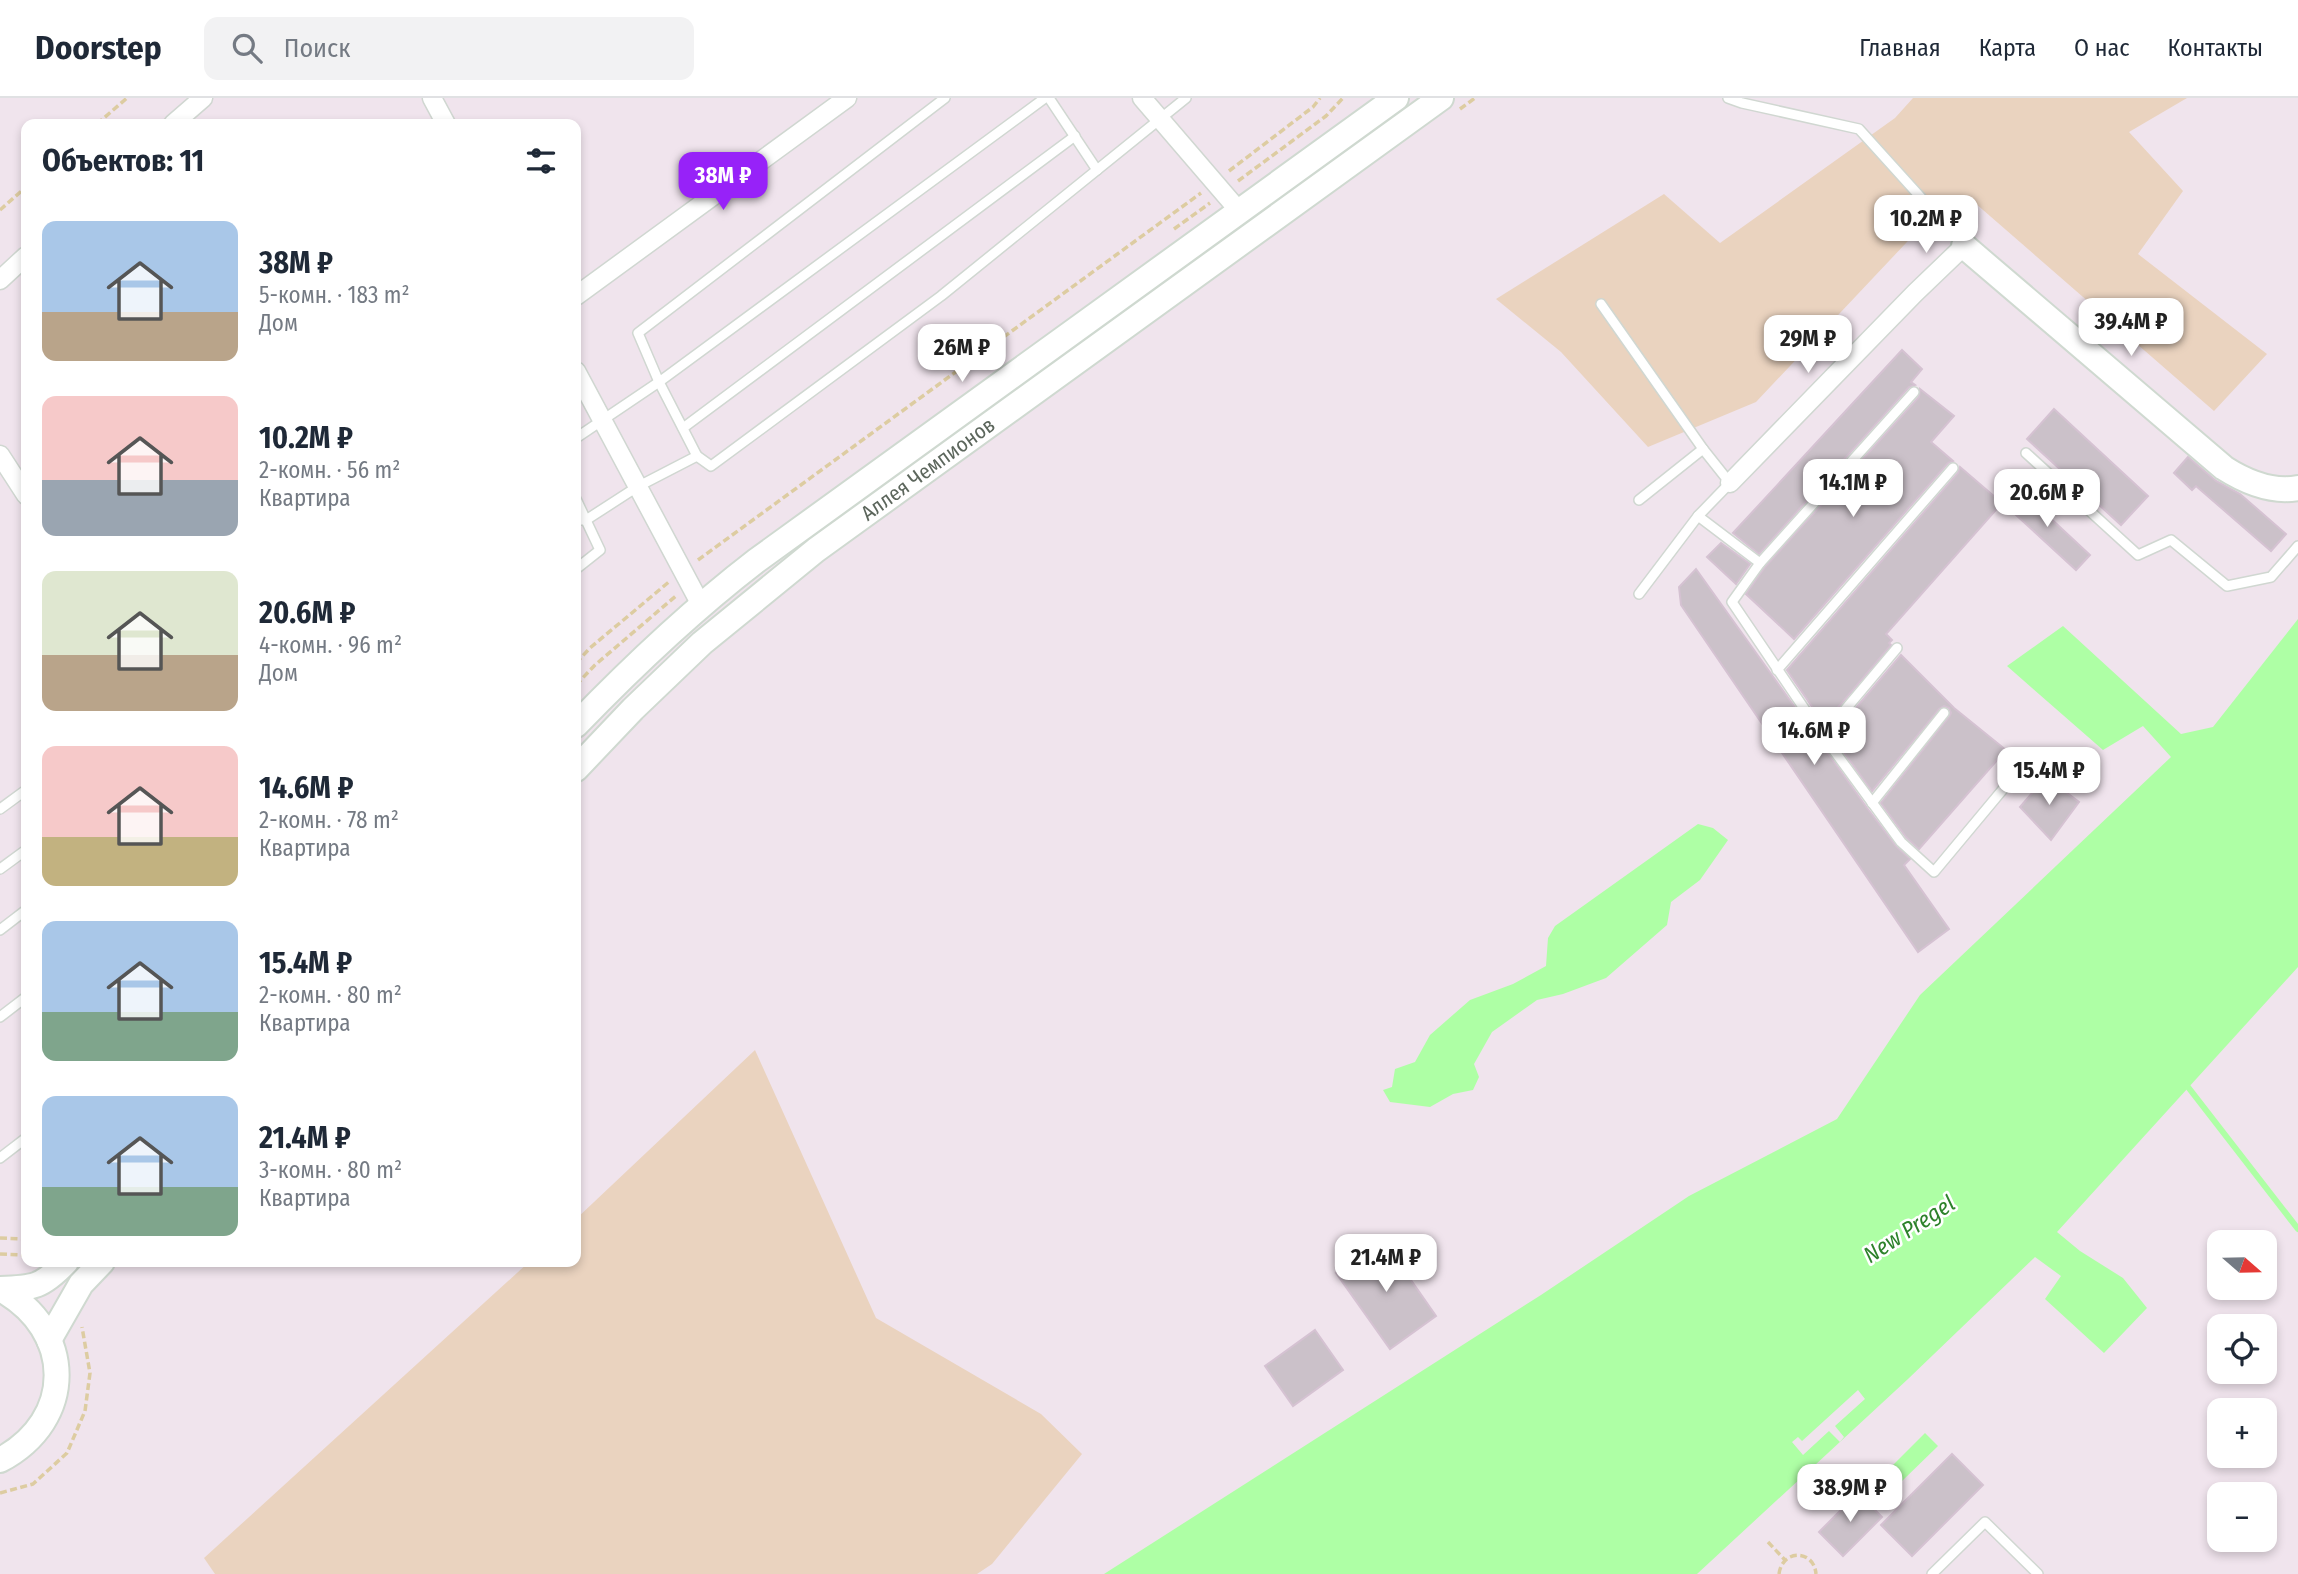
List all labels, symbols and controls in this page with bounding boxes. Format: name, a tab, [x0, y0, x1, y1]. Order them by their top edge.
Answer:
search box	[204, 17, 694, 80]
text: Doorstep	[35, 28, 162, 68]
icon: search	[228, 29, 266, 67]
text: Поиск	[284, 33, 350, 64]
text: Главная	[1859, 34, 1941, 62]
text: Карта	[1979, 34, 2036, 62]
text: О нас	[2074, 34, 2129, 62]
text: Контакты	[2167, 34, 2263, 62]
icon: filters	[522, 142, 560, 180]
text: Объектов: 11	[42, 143, 204, 179]
pin: 38M ₽	[674, 152, 772, 212]
text: 38M ₽	[695, 161, 751, 189]
pin: 10.2M ₽	[1861, 195, 1991, 255]
text: 10.2M ₽	[1890, 204, 1962, 232]
text: 38M ₽	[259, 245, 333, 281]
icon: home	[98, 249, 182, 333]
text: 5-комн. · 183 m²	[259, 281, 410, 309]
pin: 39.4M ₽	[2066, 299, 2196, 358]
text: 39.4M ₽	[2095, 307, 2167, 335]
text: Дом	[259, 309, 298, 337]
pin: 29M ₽	[1759, 316, 1857, 375]
pin: 26M ₽	[913, 324, 1011, 384]
text: 29M ₽	[1780, 324, 1836, 352]
text: 26M ₽	[934, 333, 990, 361]
street label: Аллея Чемпионов	[856, 412, 1000, 526]
text: 10.2M ₽	[259, 420, 353, 456]
icon: home	[98, 424, 182, 508]
text: 2-комн. · 56 m²	[259, 456, 400, 484]
pin: 14.1M ₽	[1788, 460, 1918, 519]
text: 14.1M ₽	[1819, 468, 1887, 496]
pin: 20.6M ₽	[1982, 470, 2112, 529]
text: 20.6M ₽	[2010, 478, 2084, 506]
text: Квартира	[259, 484, 351, 512]
text: 20.6M ₽	[259, 595, 356, 631]
icon: home	[98, 599, 182, 683]
text: 4-комн. · 96 m²	[259, 631, 402, 659]
text: Дом	[259, 659, 298, 687]
pin: 14.6M ₽	[1749, 708, 1879, 767]
text: 14.6M ₽	[1778, 716, 1850, 744]
pin: 15.4M ₽	[1984, 748, 2114, 807]
text: 15.4M ₽	[2013, 756, 2085, 784]
text: 14.6M ₽	[259, 770, 353, 806]
icon: home	[98, 774, 182, 858]
text: 2-комн. · 78 m²	[259, 806, 399, 834]
text: Квартира	[259, 834, 351, 862]
text: 15.4M ₽	[259, 945, 352, 981]
icon: home	[98, 949, 182, 1033]
text: 2-комн. · 80 m²	[259, 981, 402, 1009]
text: Квартира	[259, 1009, 351, 1037]
text: 21.4M ₽	[259, 1120, 351, 1156]
icon: home	[98, 1124, 182, 1208]
text: 3-комн. · 80 m²	[259, 1156, 402, 1184]
text: Квартира	[259, 1184, 351, 1212]
water label: New Pregel	[1858, 1189, 1960, 1269]
north arrow	[2207, 1230, 2277, 1300]
map controls	[2207, 1230, 2277, 1552]
pin: 21.4M ₽	[1321, 1234, 1451, 1294]
text: 21.4M ₽	[1351, 1243, 1421, 1271]
button: locate	[2207, 1314, 2277, 1384]
button: +	[2207, 1398, 2277, 1468]
pin: 38.9M ₽	[1785, 1464, 1915, 1524]
text: 38.9M ₽	[1813, 1473, 1887, 1501]
button: −	[2207, 1482, 2277, 1552]

